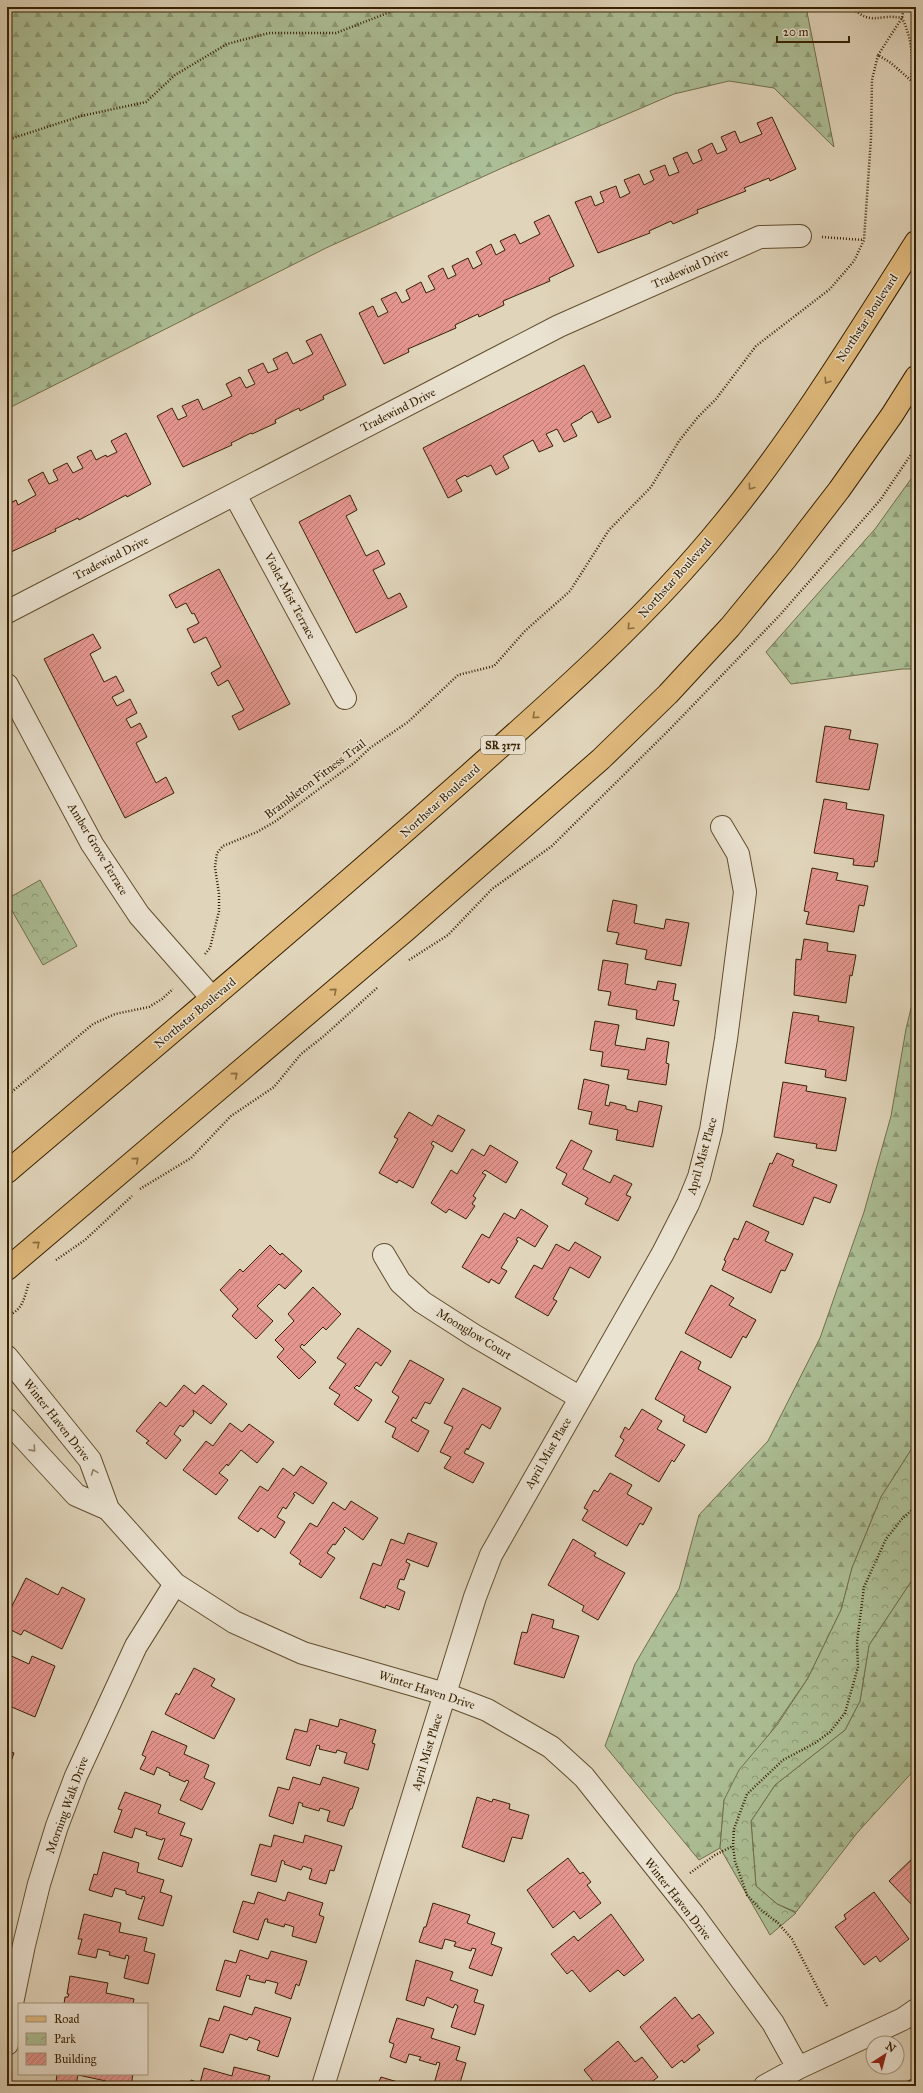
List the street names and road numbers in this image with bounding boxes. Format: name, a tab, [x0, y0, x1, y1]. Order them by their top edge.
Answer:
street label: Tradewind Drive	[649, 245, 731, 291]
street label: Northstar Boulevard	[833, 271, 901, 365]
street label: Tradewind Drive	[358, 385, 438, 435]
street label: Tradewind Drive	[71, 533, 151, 583]
street label: Northstar Boulevard	[636, 535, 714, 621]
street label: Violet Mist Terrace	[261, 549, 319, 642]
street label: Brambleton Fitness Trail	[262, 736, 369, 822]
road number: SR 3171	[481, 736, 525, 754]
street label: Northstar Boulevard	[397, 762, 483, 840]
street label: Amber Grove Terrace	[64, 800, 131, 898]
street label: Northstar Boulevard	[151, 975, 239, 1051]
street label: April Mist Place	[684, 1116, 720, 1197]
street label: Moonglow Court	[433, 1305, 515, 1364]
street label: Winter Haven Drive	[21, 1376, 93, 1464]
street label: April Mist Place	[521, 1415, 574, 1492]
street label: Winter Haven Drive	[377, 1668, 477, 1712]
street label: April Mist Place	[408, 1712, 445, 1793]
street label: Morning Walk Drive	[43, 1755, 92, 1856]
street label: Winter Haven Drive	[642, 1855, 714, 1943]

